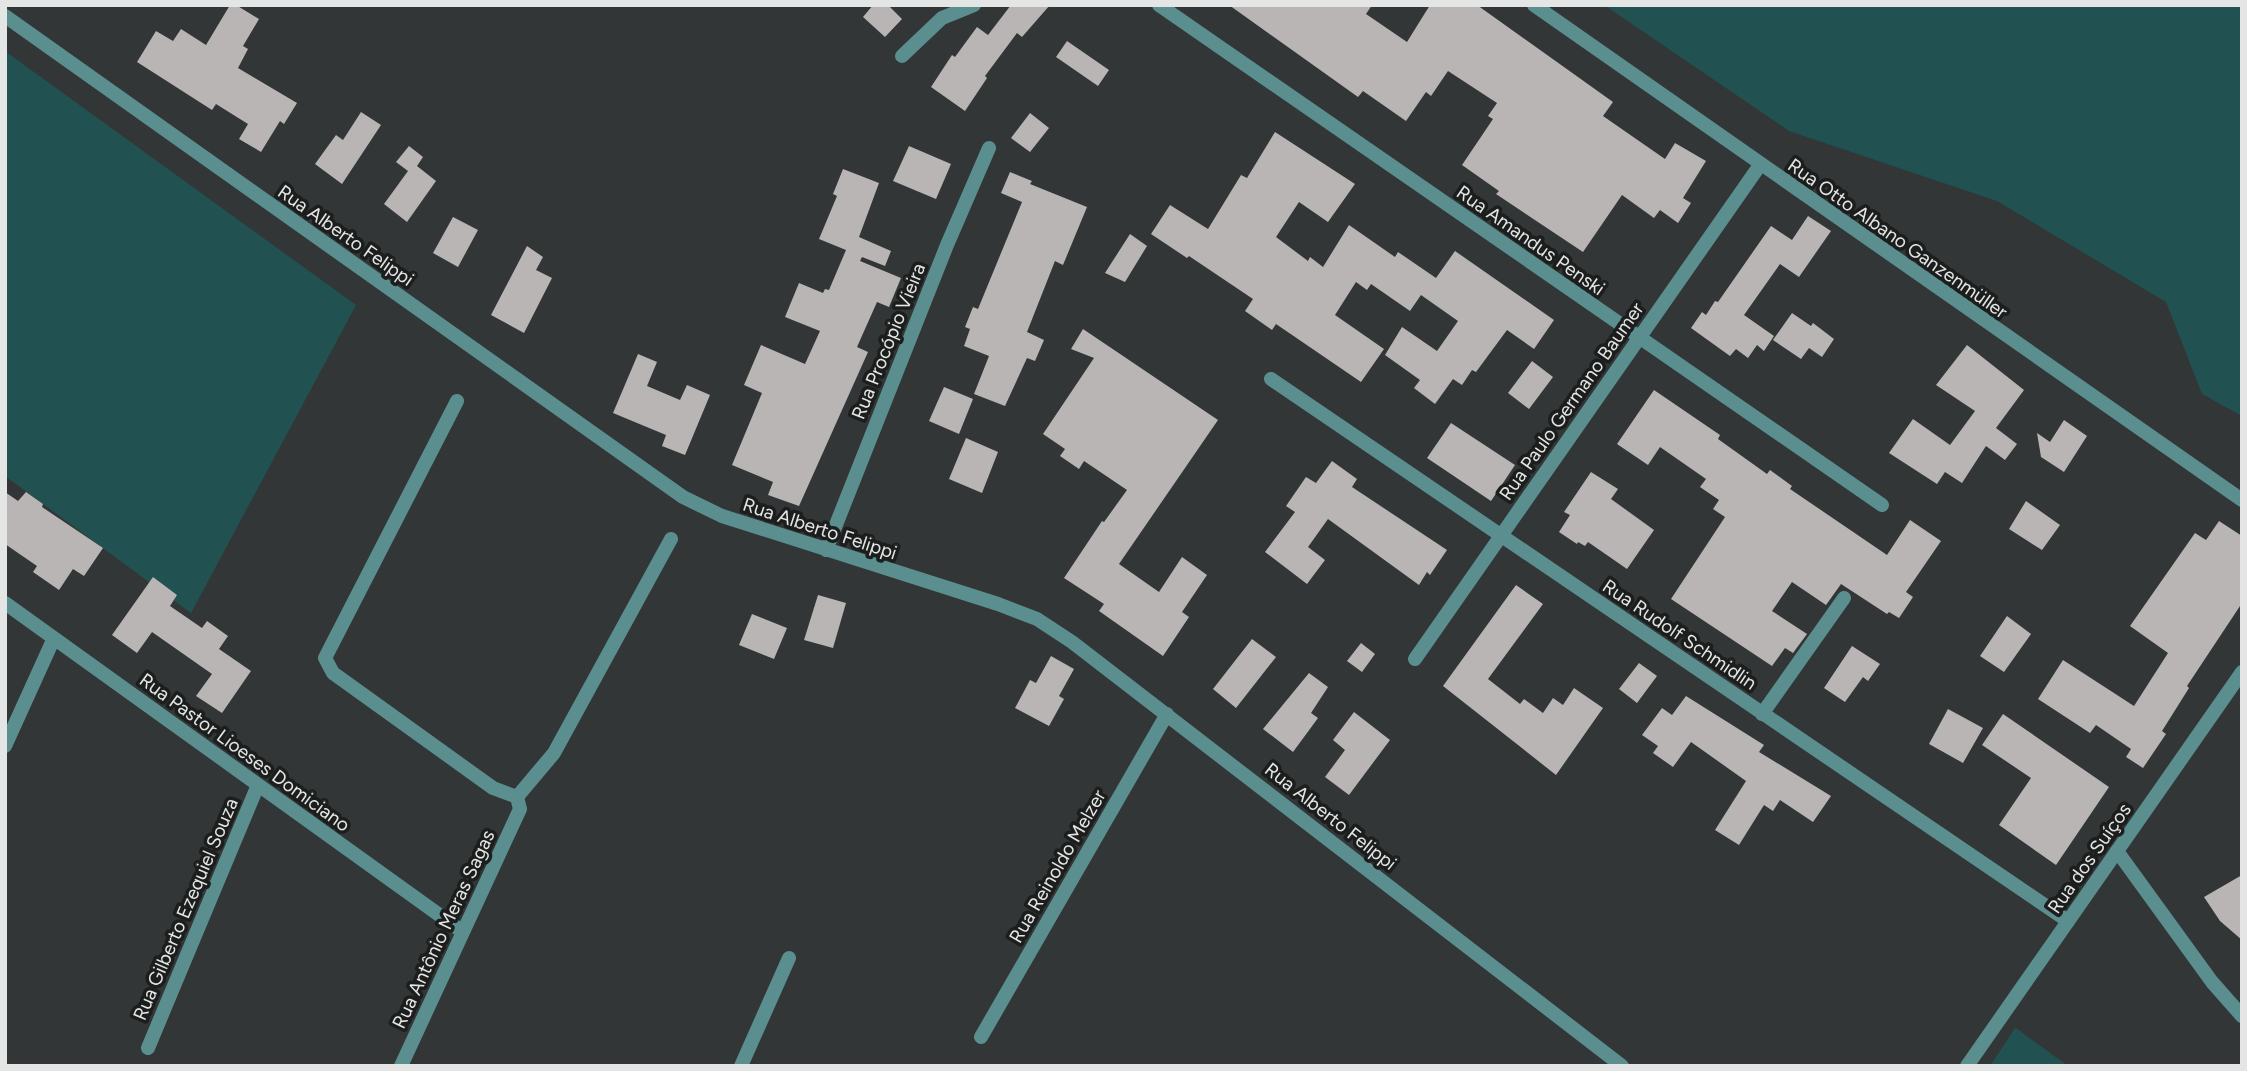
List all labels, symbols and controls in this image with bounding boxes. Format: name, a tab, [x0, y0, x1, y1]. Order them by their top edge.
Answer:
street label: Rua Otto Albano Ganzenmüller	[1783, 154, 2012, 324]
street label: Rua Alberto Felippi	[273, 180, 418, 291]
street label: Rua Amandus Penski	[1452, 181, 1609, 300]
street label: Rua Procópio Vieira	[847, 260, 930, 423]
street label: Rua Paulo Germano Baumer	[1494, 297, 1649, 505]
street label: Rua Alberto Felippi	[740, 493, 900, 564]
street label: Rua Rudolf Schmidlin	[1598, 574, 1761, 695]
street label: Rua Pastor Lioeses Domiciano	[135, 668, 354, 837]
street label: Rua Alberto Felippi	[1260, 758, 1401, 875]
street label: Rua Reinoldo Melzer	[1004, 785, 1111, 947]
street label: Rua Gilberto Ezequiel Souza	[128, 795, 243, 1024]
street label: Rua dos Suíços	[2043, 799, 2136, 918]
street label: Rua Antônio Meras Sagas	[387, 826, 500, 1032]

